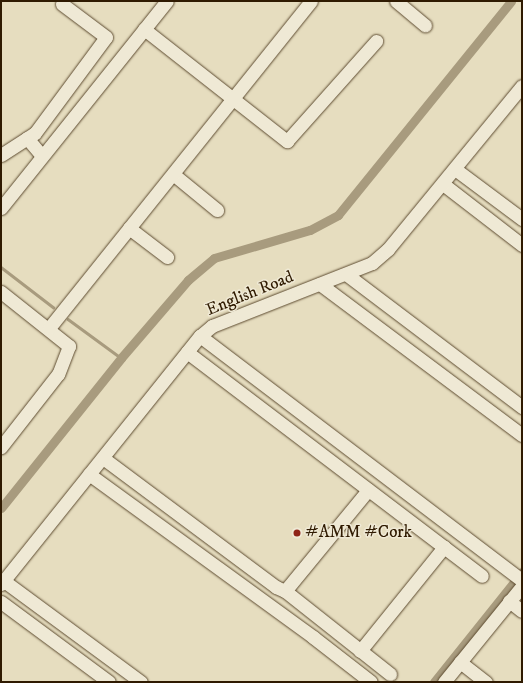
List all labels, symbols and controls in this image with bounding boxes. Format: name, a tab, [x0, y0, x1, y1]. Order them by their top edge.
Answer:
street label: English Road	[203, 267, 297, 321]
place label: #AMM #Cork	[305, 523, 412, 543]
marker: #AMM #Cork	[292, 528, 302, 538]

